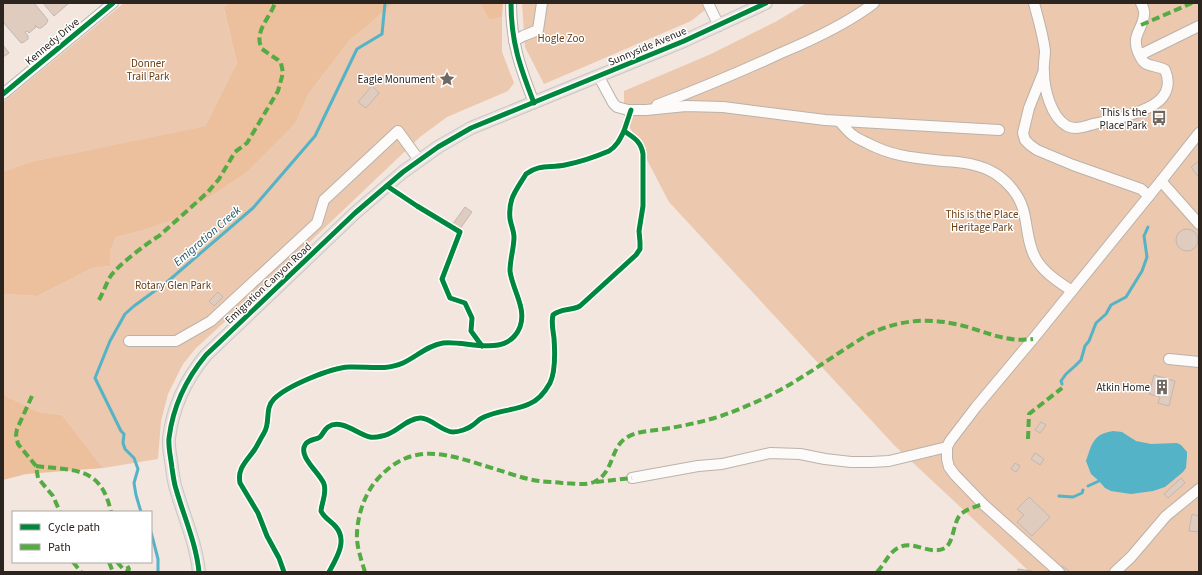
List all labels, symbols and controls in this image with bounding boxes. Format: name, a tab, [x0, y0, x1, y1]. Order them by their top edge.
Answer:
street label: Kennedy Drive	[22, 14, 83, 69]
street label: Sunnyside Avenue	[606, 23, 689, 70]
park label: Hogle Zoo	[538, 31, 584, 46]
park label: Donner Trail Park	[127, 56, 170, 84]
place icon: Eagle Monument	[438, 70, 456, 88]
place label: Eagle Monument	[357, 72, 435, 87]
place label: This Is the Place Park	[1099, 105, 1148, 133]
bus stop icon: This Is the Place Park	[1150, 109, 1168, 127]
water label: Emigration Creek	[170, 202, 245, 271]
park label: This is the Place Heritage Park	[945, 207, 1019, 235]
street label: Emigration Canyon Road	[222, 239, 315, 328]
park label: Rotary Glen Park	[135, 278, 212, 293]
building icon: Atkin Home	[1153, 378, 1171, 396]
place label: Atkin Home	[1096, 380, 1151, 395]
legend	[12, 511, 152, 563]
text: Cycle path	[48, 519, 100, 536]
text: Path	[48, 539, 71, 556]

